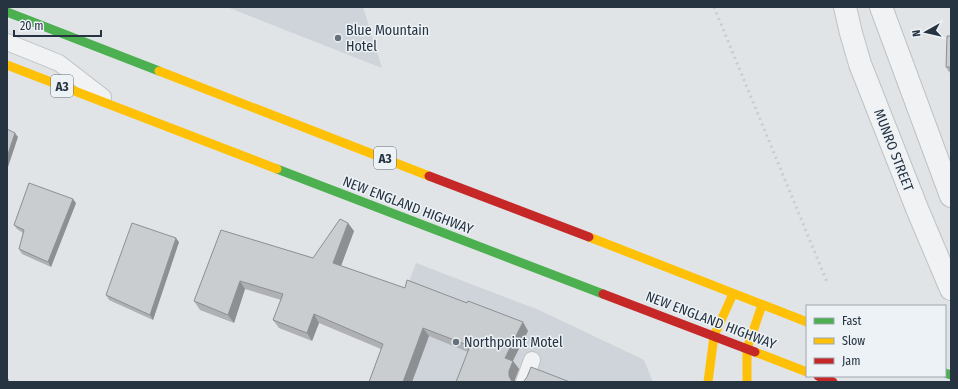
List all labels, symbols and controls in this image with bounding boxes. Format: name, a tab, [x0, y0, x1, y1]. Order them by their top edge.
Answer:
scale bar	[14, 12, 101, 38]
north arrow	[906, 12, 946, 52]
text: 20 m	[20, 19, 44, 33]
place label: Blue Mountain Hotel	[346, 22, 429, 55]
text: N	[910, 29, 923, 37]
marker: Blue Mountain Hotel	[333, 33, 343, 43]
road number: A3	[51, 75, 73, 97]
street label: MUNRO STREET	[870, 107, 917, 194]
road number: A3	[374, 147, 396, 169]
street label: NEW ENGLAND HIGHWAY	[340, 173, 475, 238]
street label: NEW ENGLAND HIGHWAY	[643, 288, 778, 353]
legend	[806, 305, 946, 377]
text: Fast	[842, 314, 861, 328]
place label: Northpoint Motel	[464, 334, 563, 351]
text: Slow	[842, 334, 865, 348]
marker: Northpoint Motel	[451, 337, 461, 347]
text: Jam	[842, 354, 860, 368]

